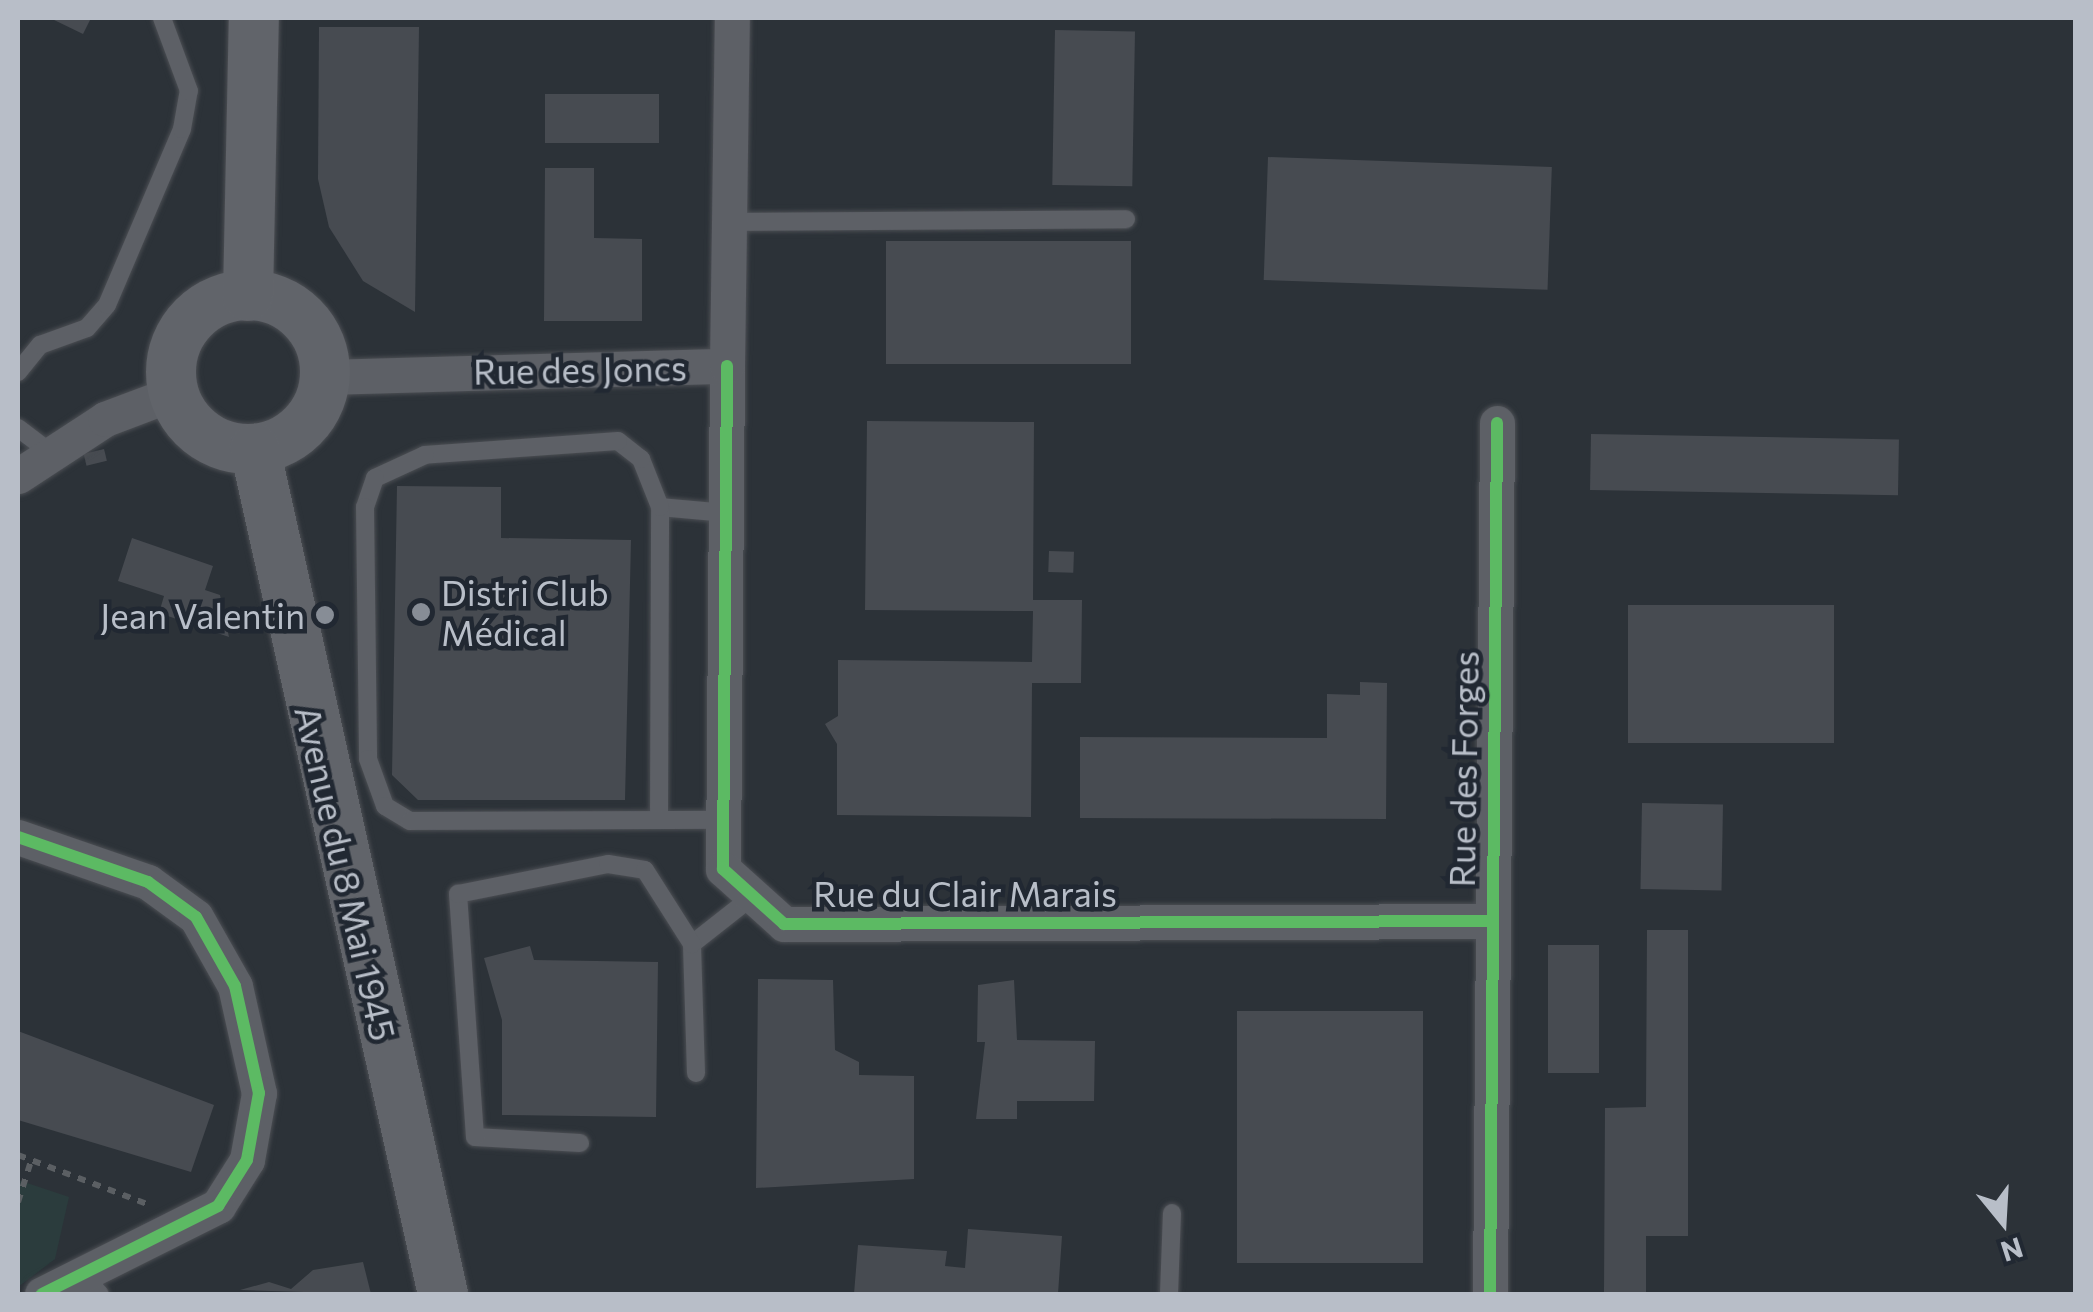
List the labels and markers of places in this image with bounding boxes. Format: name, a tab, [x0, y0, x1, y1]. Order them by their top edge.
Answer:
place label: Distri Club Médical	[441, 571, 609, 653]
place label: Jean Valentin	[100, 594, 305, 636]
marker: Distri Club Médical	[410, 601, 432, 623]
marker: Jean Valentin	[314, 604, 336, 626]

